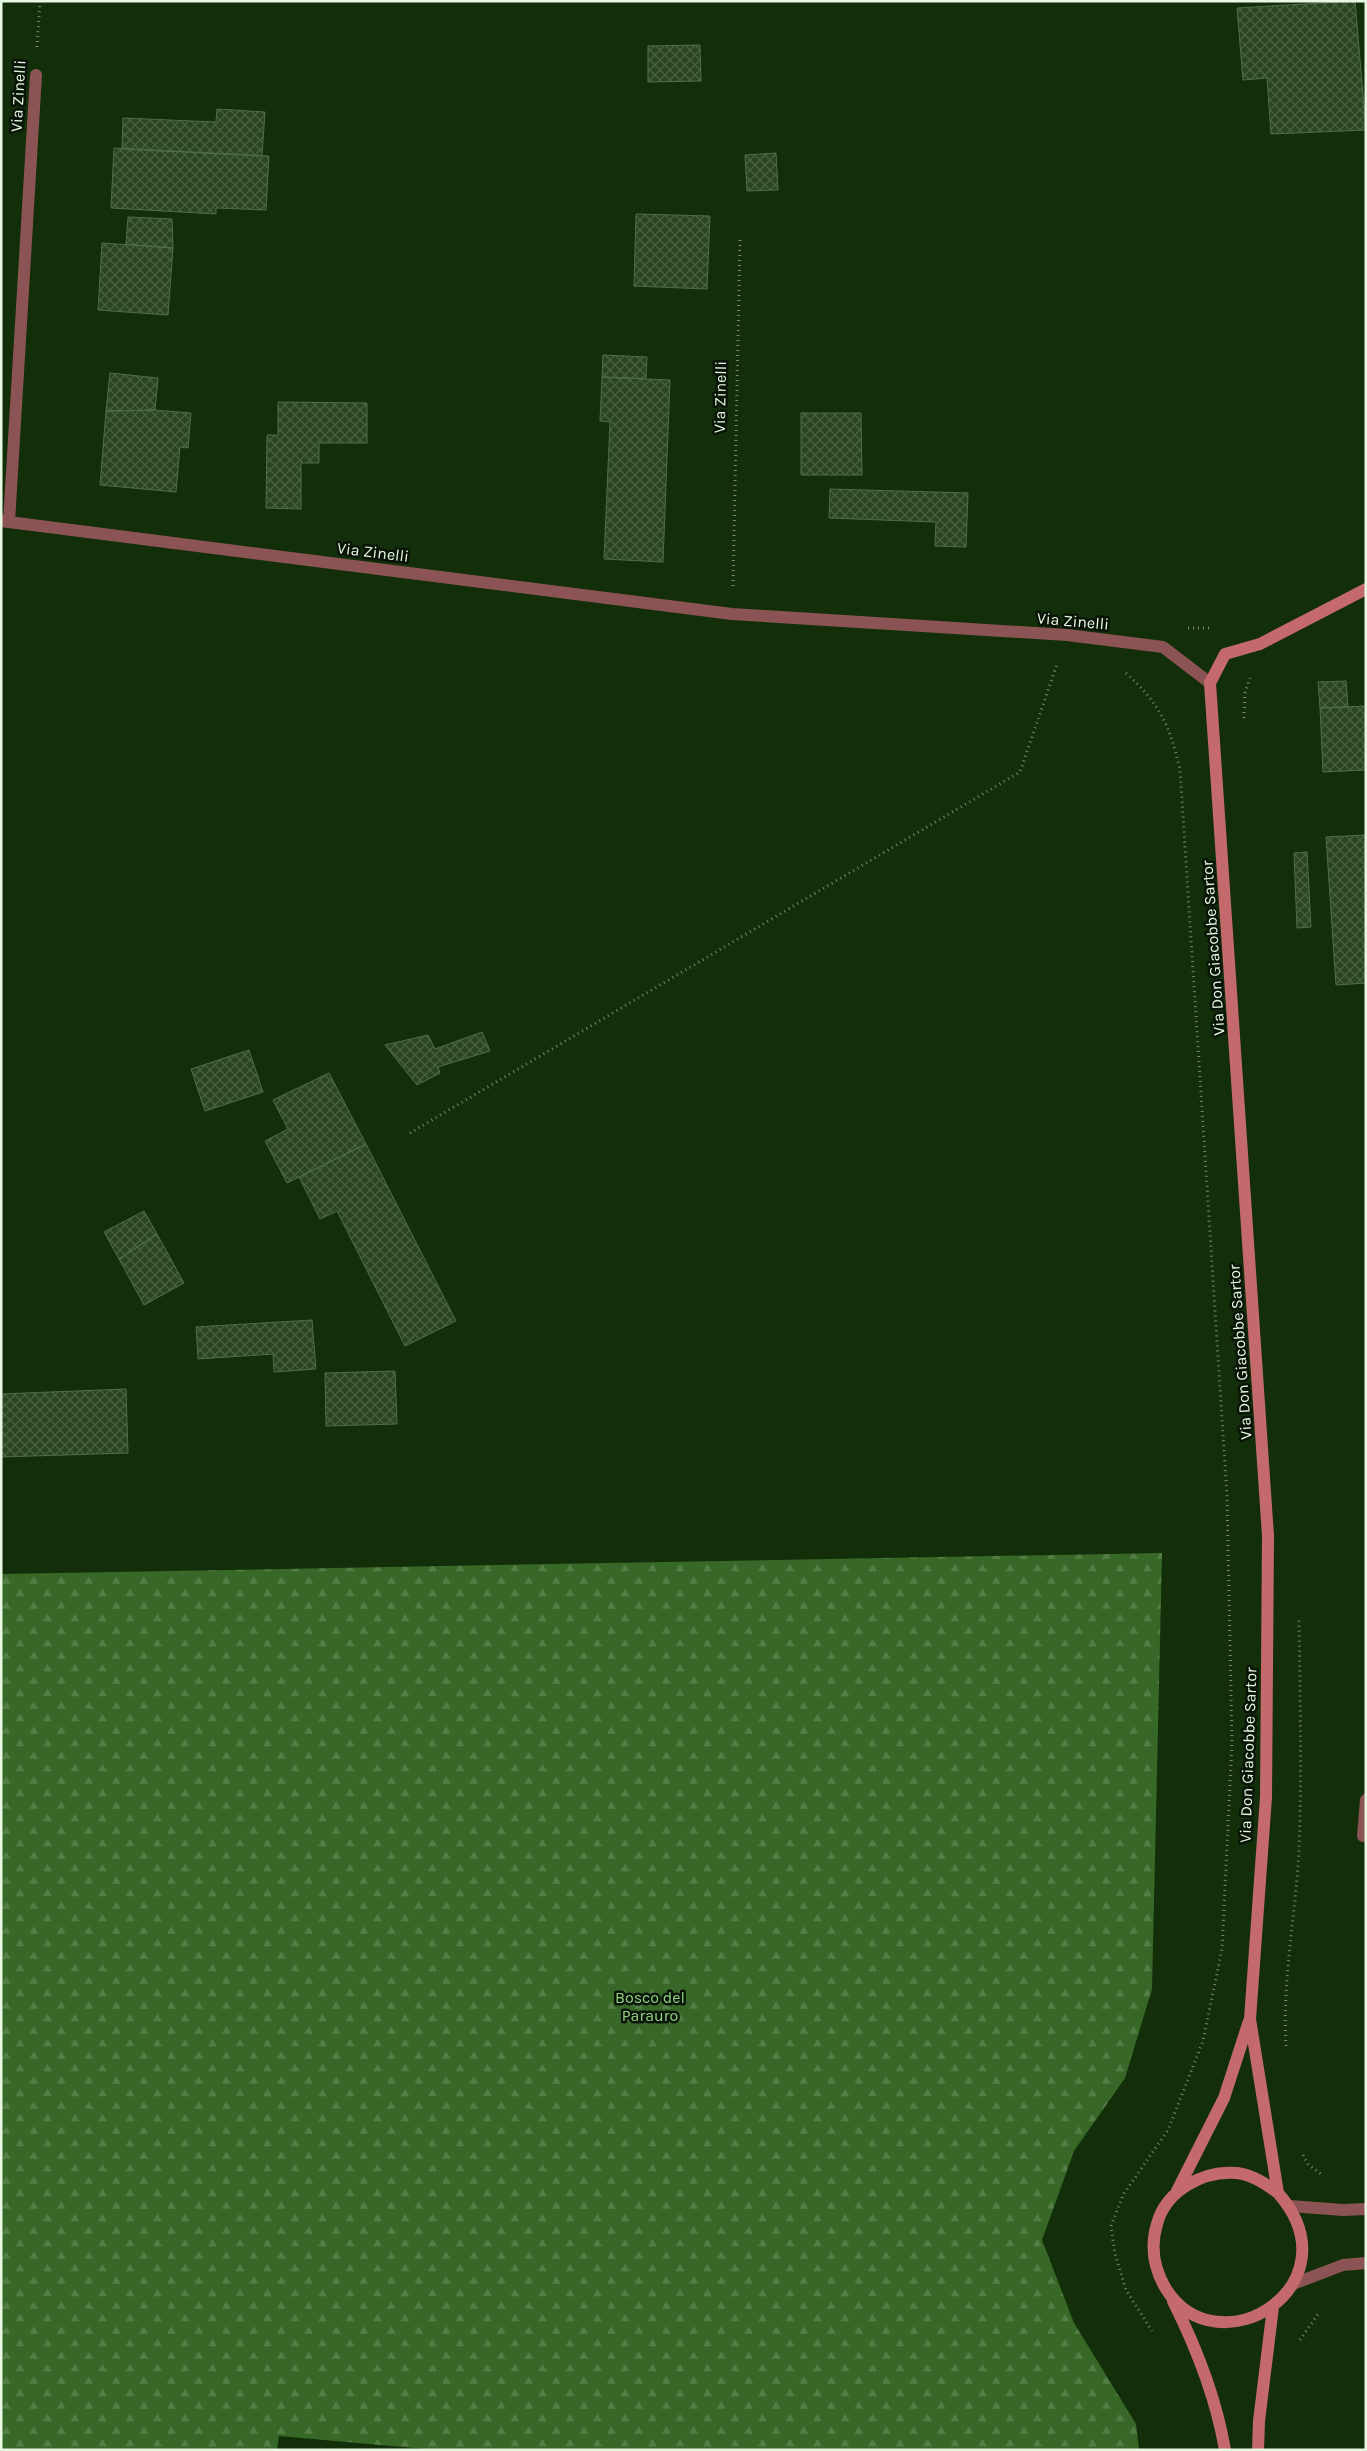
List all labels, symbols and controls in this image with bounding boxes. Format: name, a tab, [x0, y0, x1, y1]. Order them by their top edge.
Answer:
street label: Via Zinelli	[7, 59, 29, 133]
street label: Via Zinelli	[710, 361, 730, 433]
street label: Via Zinelli	[336, 538, 410, 566]
street label: Via Zinelli	[1036, 608, 1110, 634]
street label: Via Don Giacobbe Sartor	[1197, 859, 1229, 1036]
street label: Via Don Giacobbe Sartor	[1224, 1263, 1256, 1440]
street label: Via Don Giacobbe Sartor	[1235, 1667, 1261, 1843]
park label: Bosco del Parauro	[615, 1988, 685, 2025]

